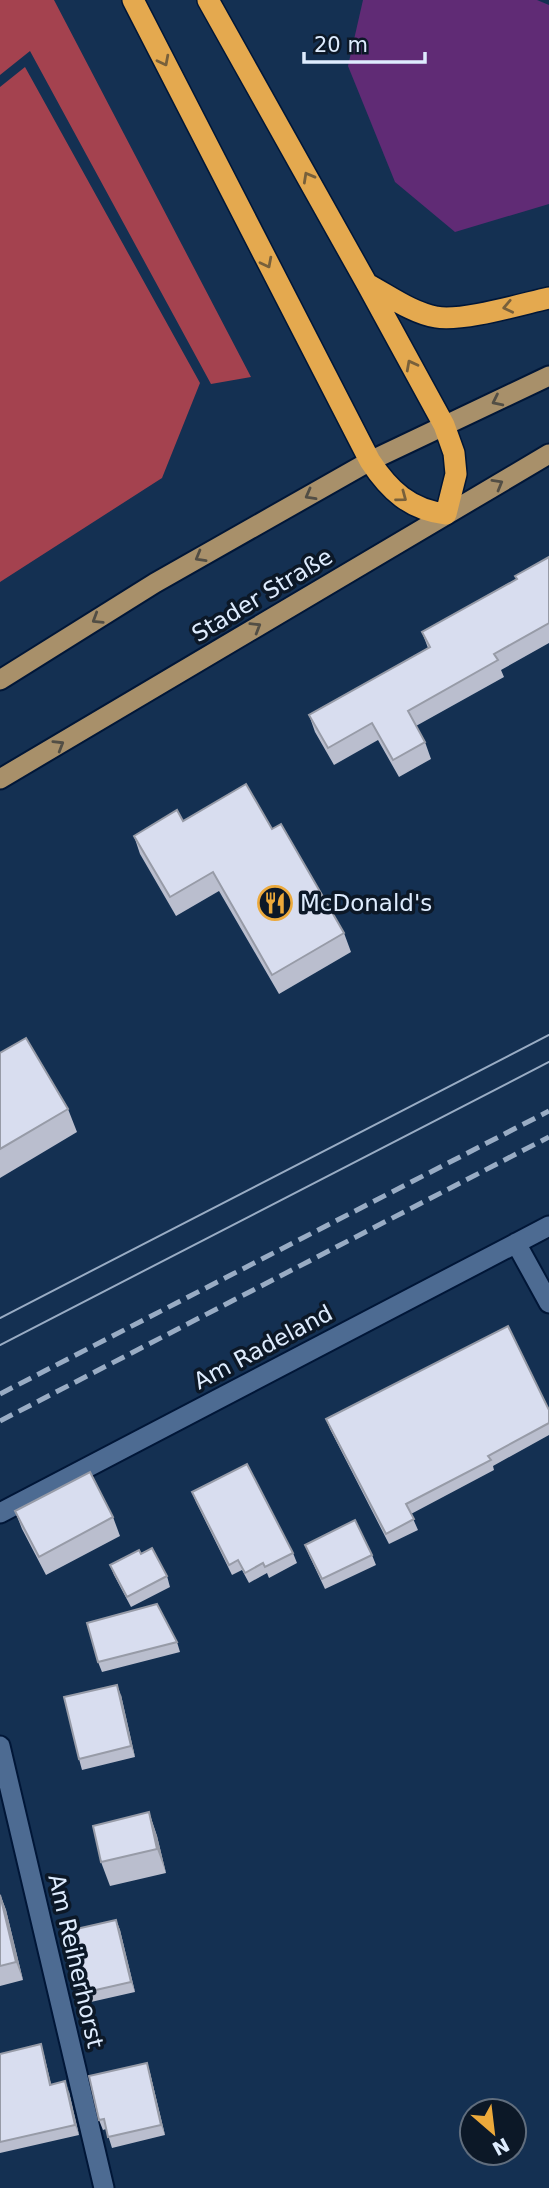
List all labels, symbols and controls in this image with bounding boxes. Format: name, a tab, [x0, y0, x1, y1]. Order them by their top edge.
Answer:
scale bar	[304, 21, 425, 65]
text: 20 m	[314, 33, 368, 57]
one-way arrow	[156, 54, 169, 66]
one-way arrow	[303, 172, 316, 185]
one-way arrow	[259, 256, 273, 269]
one-way arrow	[502, 298, 514, 313]
one-way arrow	[406, 360, 419, 372]
one-way arrow	[492, 393, 504, 407]
one-way arrow	[490, 479, 503, 492]
one-way arrow	[305, 487, 318, 500]
one-way arrow	[394, 489, 407, 501]
street label: Stader Straße	[187, 543, 337, 647]
one-way arrow	[195, 549, 207, 562]
one-way arrow	[92, 610, 105, 623]
one-way arrow	[248, 623, 261, 636]
one-way arrow	[51, 740, 64, 753]
restaurant icon: McDonald's	[256, 884, 294, 922]
place label: McDonald's	[300, 890, 432, 916]
street label: Am Radeland	[189, 1300, 337, 1394]
street label: Am Reiherhorst	[43, 1871, 109, 2051]
north arrow	[458, 2097, 528, 2167]
text: N	[489, 2134, 513, 2160]

